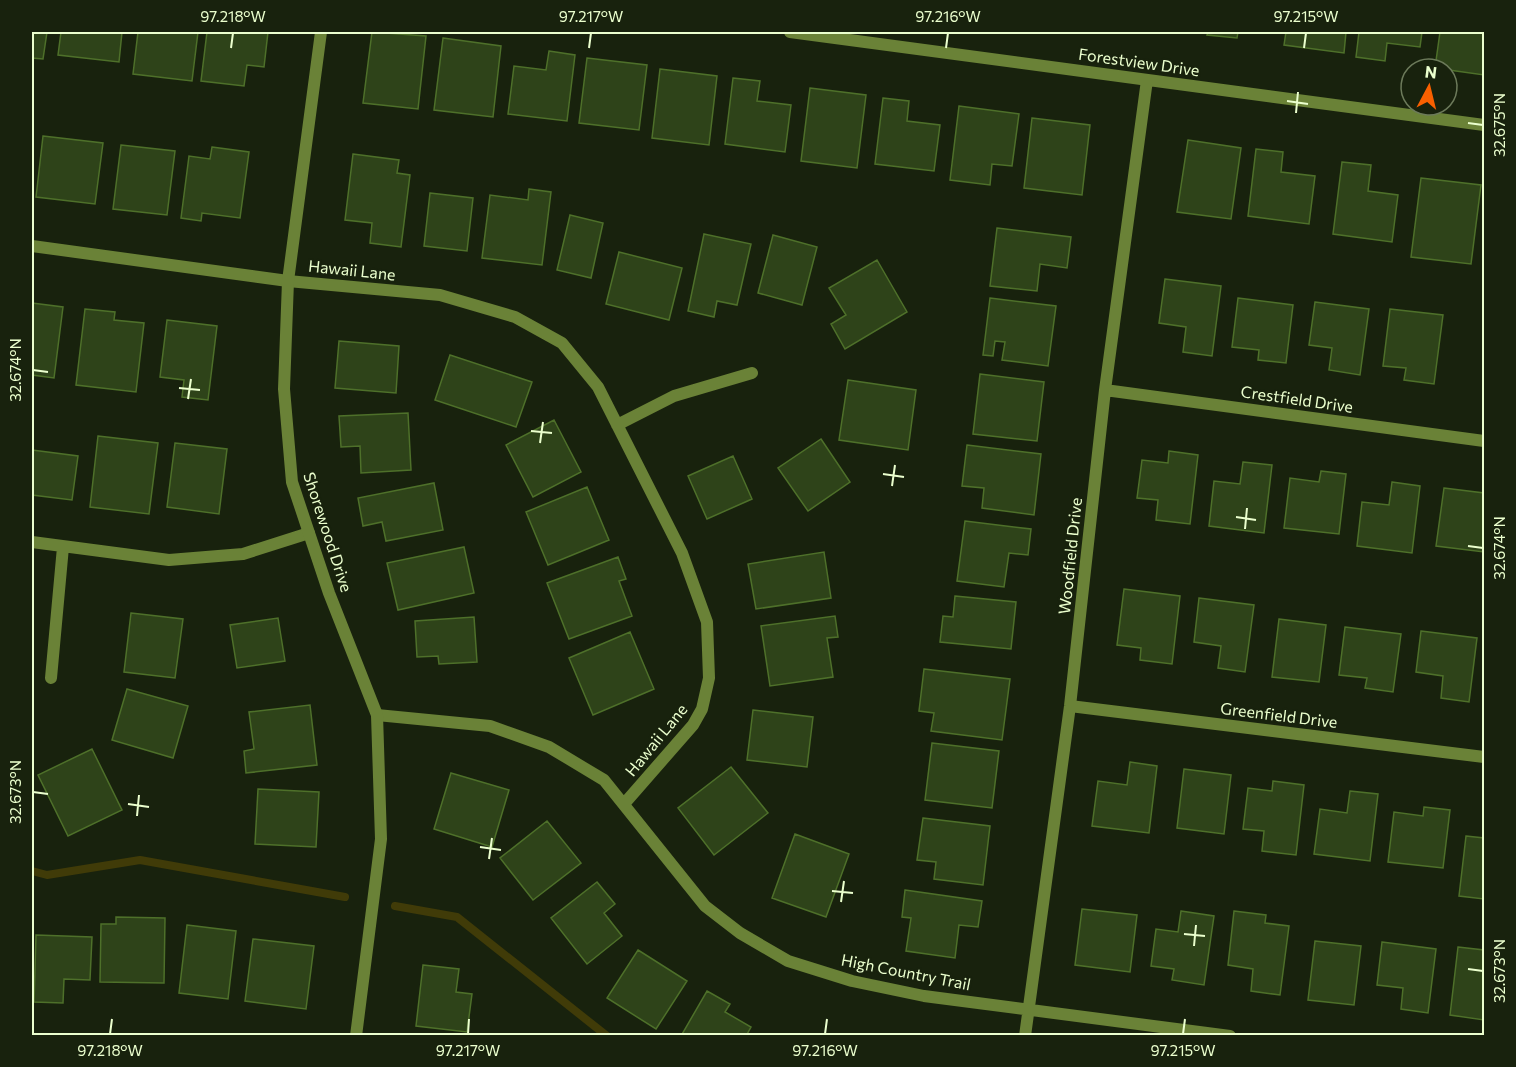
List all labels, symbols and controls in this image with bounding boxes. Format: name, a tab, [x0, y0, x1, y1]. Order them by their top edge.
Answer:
text: 97.218°W	[200, 7, 266, 25]
text: 97.217°W	[559, 7, 623, 25]
text: 97.216°W	[915, 7, 981, 25]
text: 97.215°W	[1273, 7, 1339, 25]
street label: Forestview Drive	[1077, 44, 1201, 79]
north arrow	[1399, 57, 1459, 117]
text: N	[1424, 61, 1438, 82]
text: 32.675°N	[1490, 93, 1508, 157]
street label: Hawaii Lane	[307, 255, 397, 284]
text: 32.674°N	[6, 338, 24, 402]
street label: Crestfield Drive	[1240, 381, 1354, 416]
street label: Shorewood Drive	[300, 469, 357, 594]
street label: Woodfield Drive	[1054, 497, 1085, 615]
text: 32.674°N	[1490, 516, 1508, 580]
street label: Greenfield Drive	[1219, 698, 1339, 731]
street label: Hawaii Lane	[621, 700, 691, 780]
text: 32.673°N	[6, 760, 24, 824]
text: 32.673°N	[1490, 939, 1508, 1003]
street label: High Country Trail	[840, 950, 973, 993]
text: 97.218°W	[77, 1041, 143, 1059]
text: 97.217°W	[436, 1041, 500, 1059]
text: 97.216°W	[792, 1041, 858, 1059]
text: 97.215°W	[1150, 1041, 1216, 1059]

